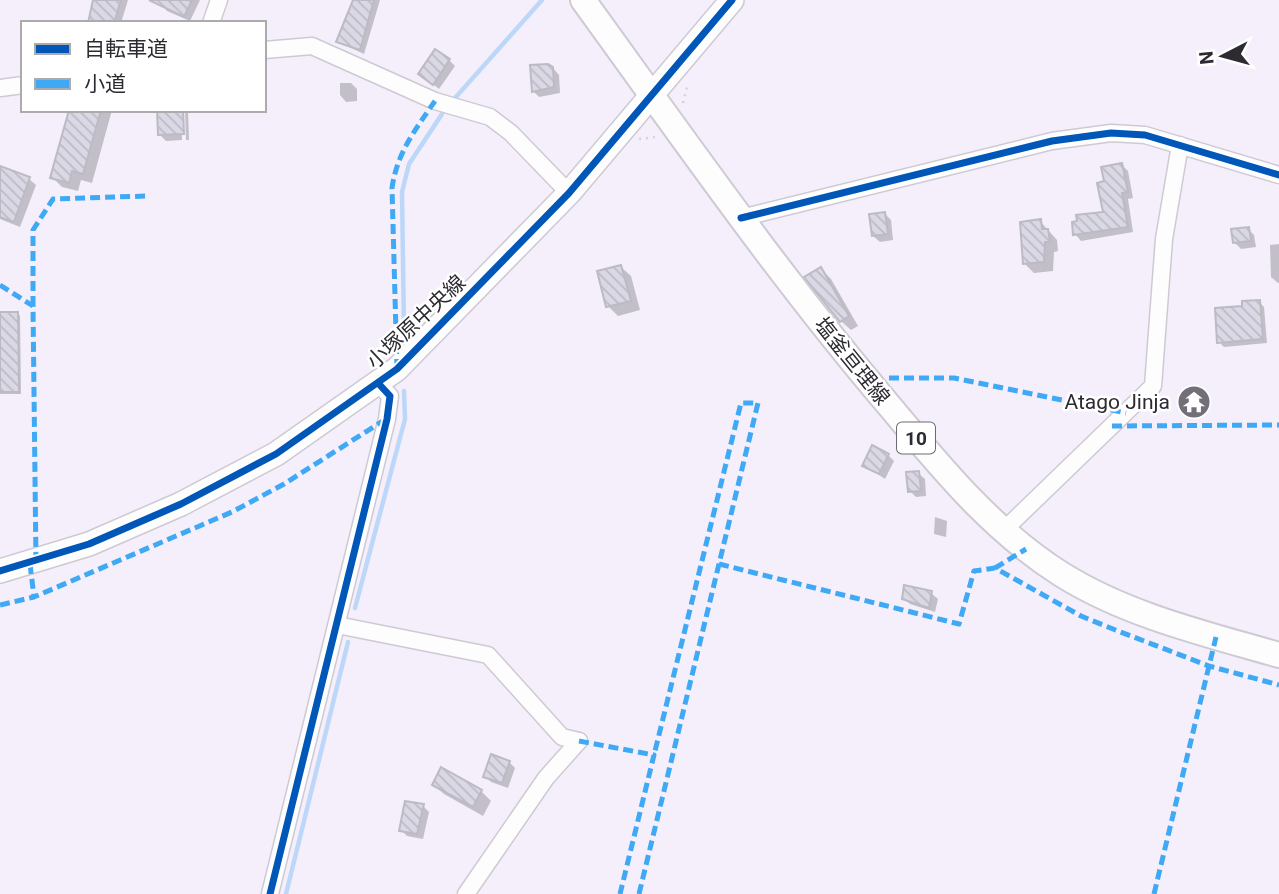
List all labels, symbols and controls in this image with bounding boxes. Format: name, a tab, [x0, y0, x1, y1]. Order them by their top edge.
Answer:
legend	[21, 21, 266, 112]
north arrow	[1188, 21, 1258, 91]
text: 自転車道	[84, 37, 168, 61]
text: N	[1194, 50, 1219, 66]
text: 小道	[84, 72, 126, 96]
street label: 小塚原中央線	[362, 270, 470, 374]
street label: 塩釜亘理線	[810, 313, 894, 409]
temple icon: Atago Jinja	[1175, 383, 1213, 421]
place label: Atago Jinja	[1064, 390, 1170, 414]
road number: 10	[897, 422, 935, 453]

